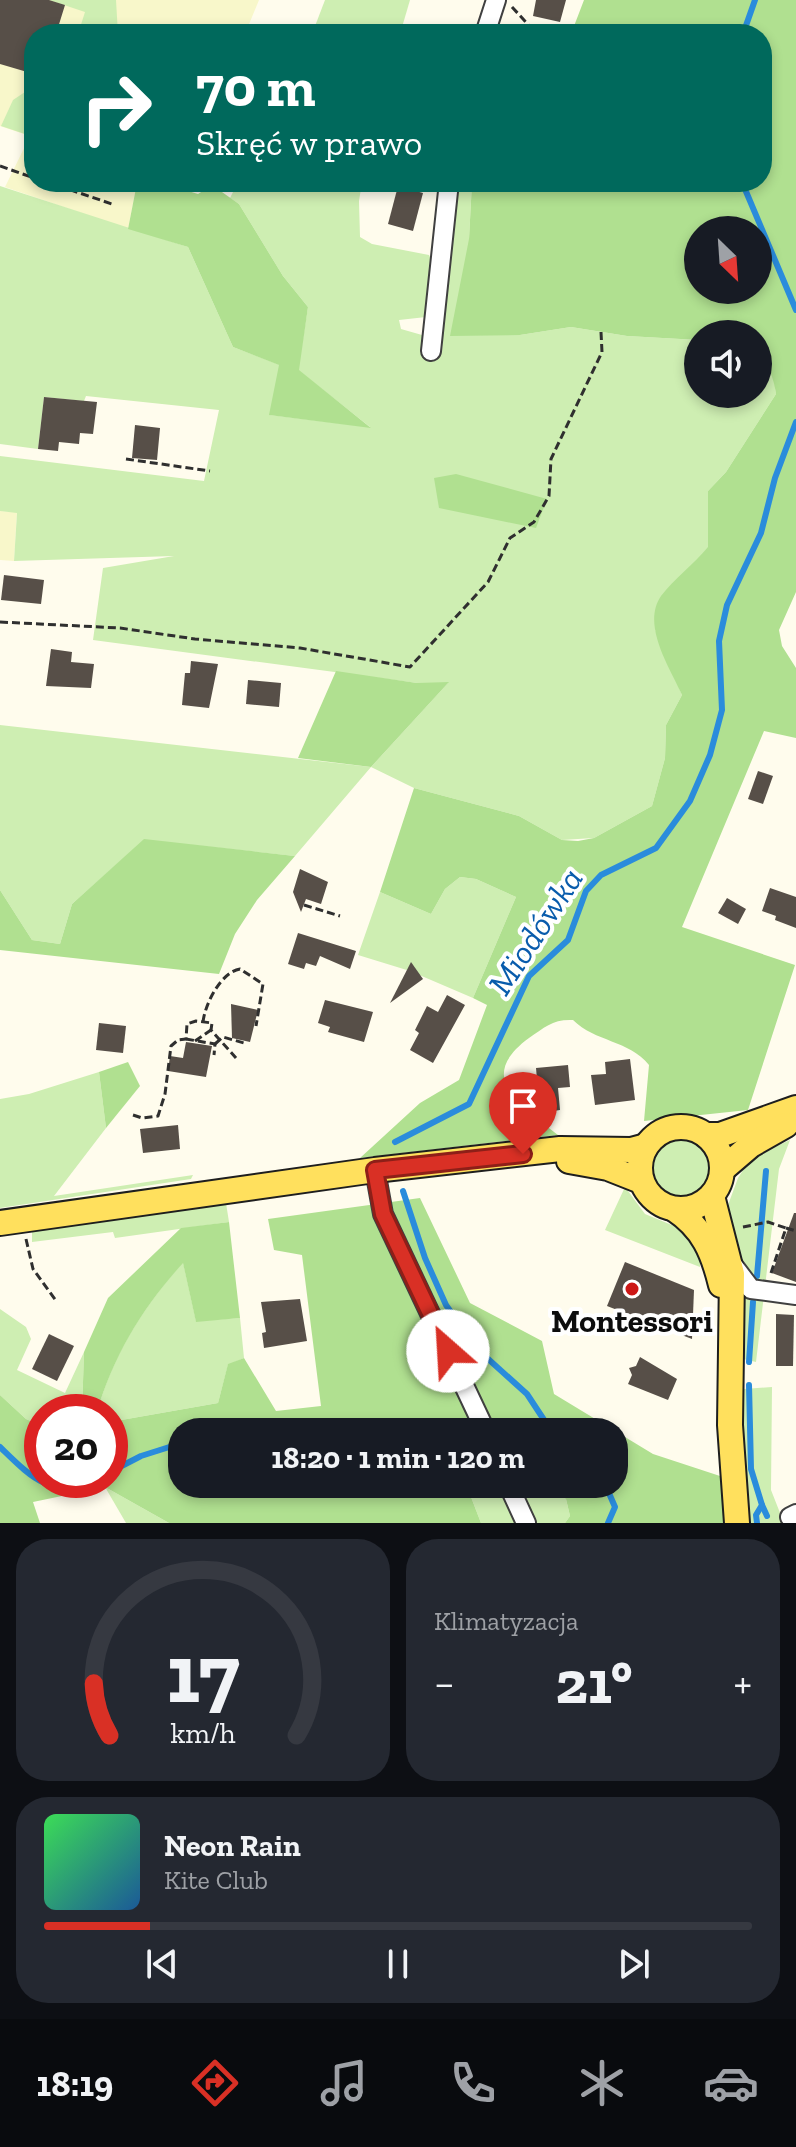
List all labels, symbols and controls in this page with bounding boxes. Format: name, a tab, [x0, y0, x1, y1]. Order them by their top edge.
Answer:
text: 70 m	[196, 53, 316, 120]
icon: right	[64, 56, 168, 160]
text: Skręć w prawo	[196, 121, 422, 164]
north arrow	[684, 216, 772, 304]
map controls	[684, 216, 772, 408]
button: sound	[684, 320, 772, 408]
water label: Miodówka	[479, 860, 592, 1002]
pin	[489, 1072, 557, 1154]
icon: arrive	[501, 1084, 545, 1128]
marker: Montessori	[623, 1280, 641, 1298]
place label: Montessori	[551, 1302, 713, 1340]
position arrow	[406, 1309, 490, 1393]
speed limit sign: 20	[24, 1394, 128, 1498]
text: 18:20 · 1 min · 120 m	[271, 1440, 525, 1476]
text: Klimatyzacja	[434, 1605, 579, 1637]
text: 17	[166, 1623, 240, 1723]
text: 21°	[555, 1646, 633, 1718]
text: −	[434, 1656, 455, 1709]
text: +	[733, 1656, 752, 1709]
text: km/h	[170, 1716, 236, 1750]
text: Neon Rain	[164, 1828, 301, 1864]
text: Kite Club	[164, 1864, 268, 1896]
icon: previous	[140, 1942, 184, 1986]
icon: pause	[376, 1942, 420, 1986]
icon: next	[612, 1942, 656, 1986]
icon: directions	[187, 2055, 243, 2111]
icon: music	[316, 2055, 372, 2111]
icon: phone	[445, 2055, 501, 2111]
icon: climate	[574, 2055, 630, 2111]
icon: car	[703, 2055, 759, 2111]
text: 18:19	[37, 2062, 113, 2105]

